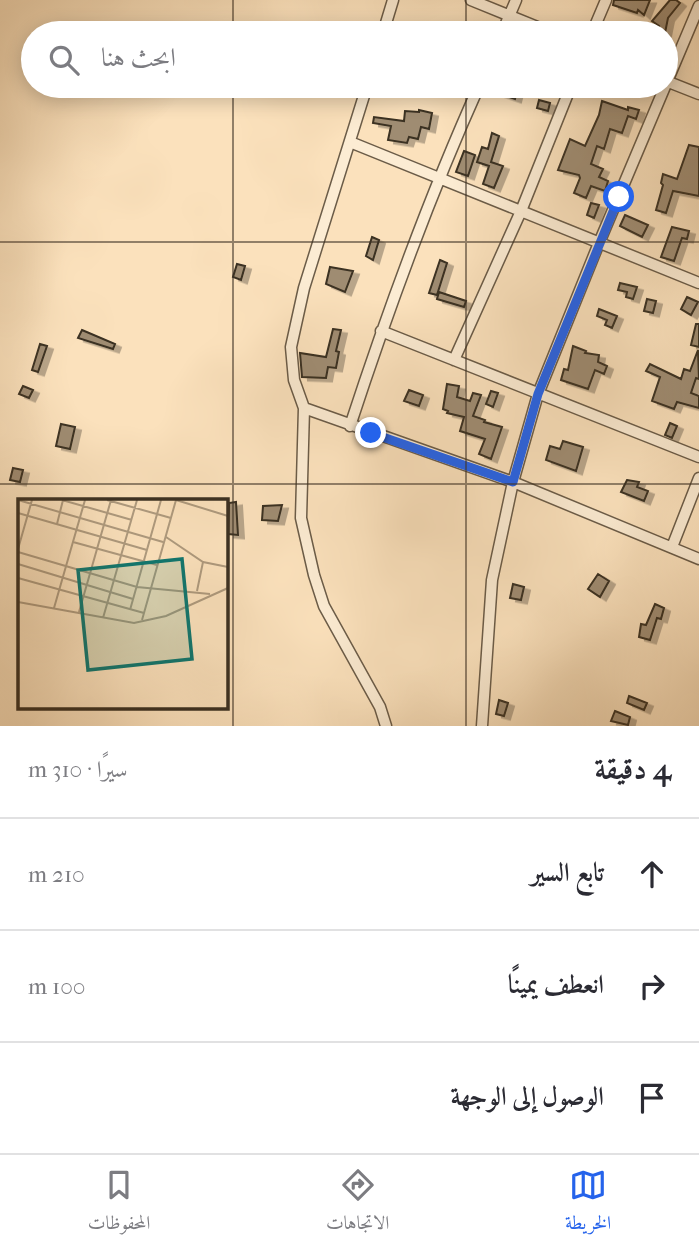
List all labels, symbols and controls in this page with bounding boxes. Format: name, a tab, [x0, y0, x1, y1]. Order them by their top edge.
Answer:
search box	[21, 21, 678, 98]
icon: search	[45, 41, 83, 79]
text: ابحث هنا	[101, 42, 176, 73]
route start	[603, 181, 634, 212]
route end	[355, 417, 386, 448]
inset map	[18, 499, 228, 708]
text: 4 دقيقة	[594, 752, 671, 787]
text: سيرًا · 310 m	[28, 756, 127, 783]
icon: ahead	[633, 855, 671, 893]
text: تابع السير	[531, 857, 604, 888]
text: 210 m	[28, 861, 85, 888]
icon: right	[633, 967, 671, 1005]
text: انعطف يمينًا	[508, 969, 604, 1000]
text: 100 m	[28, 973, 86, 1000]
icon: arrive	[633, 1079, 671, 1117]
text: الوصول إلى الوجهة	[450, 1081, 604, 1112]
tab: المحفوظات	[88, 1166, 150, 1241]
tab: الاتجاهات	[326, 1166, 389, 1241]
tab: الخريطة	[565, 1166, 611, 1241]

